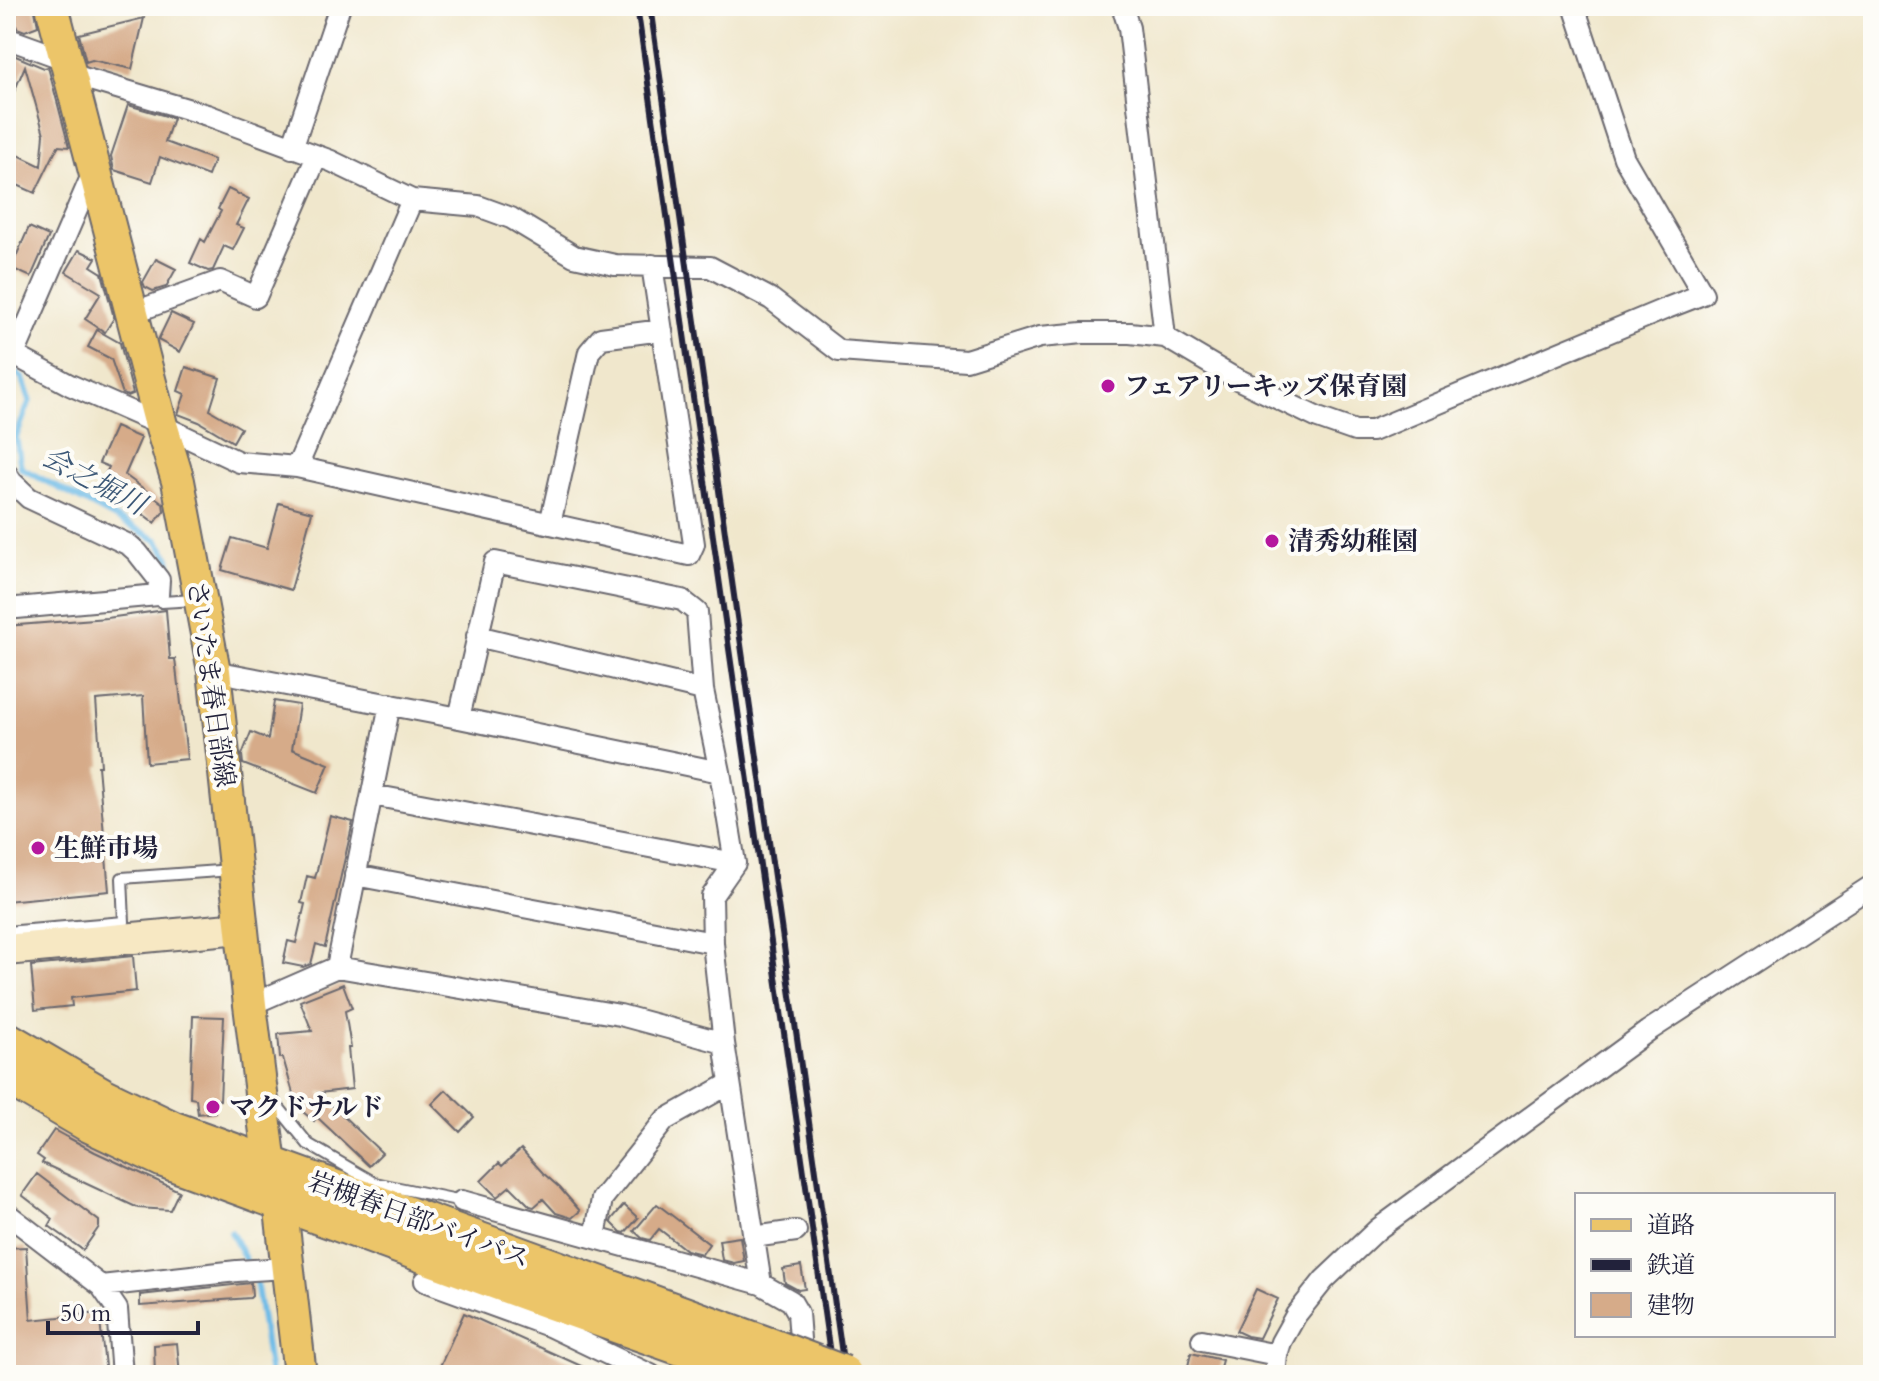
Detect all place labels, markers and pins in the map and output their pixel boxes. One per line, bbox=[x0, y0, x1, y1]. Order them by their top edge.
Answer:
place label: フェアリーキッズ保育園 bbox=[1124, 369, 1407, 404]
marker: フェアリーキッズ保育園 bbox=[1099, 377, 1117, 395]
place label: 清秀幼稚園 bbox=[1288, 524, 1418, 559]
marker: 清秀幼稚園 bbox=[1263, 532, 1281, 550]
place label: 生鮮市場 bbox=[54, 831, 158, 866]
marker: 生鮮市場 bbox=[29, 839, 47, 857]
place label: マクドナルド bbox=[229, 1090, 384, 1125]
marker: マクドナルド bbox=[204, 1098, 222, 1116]

